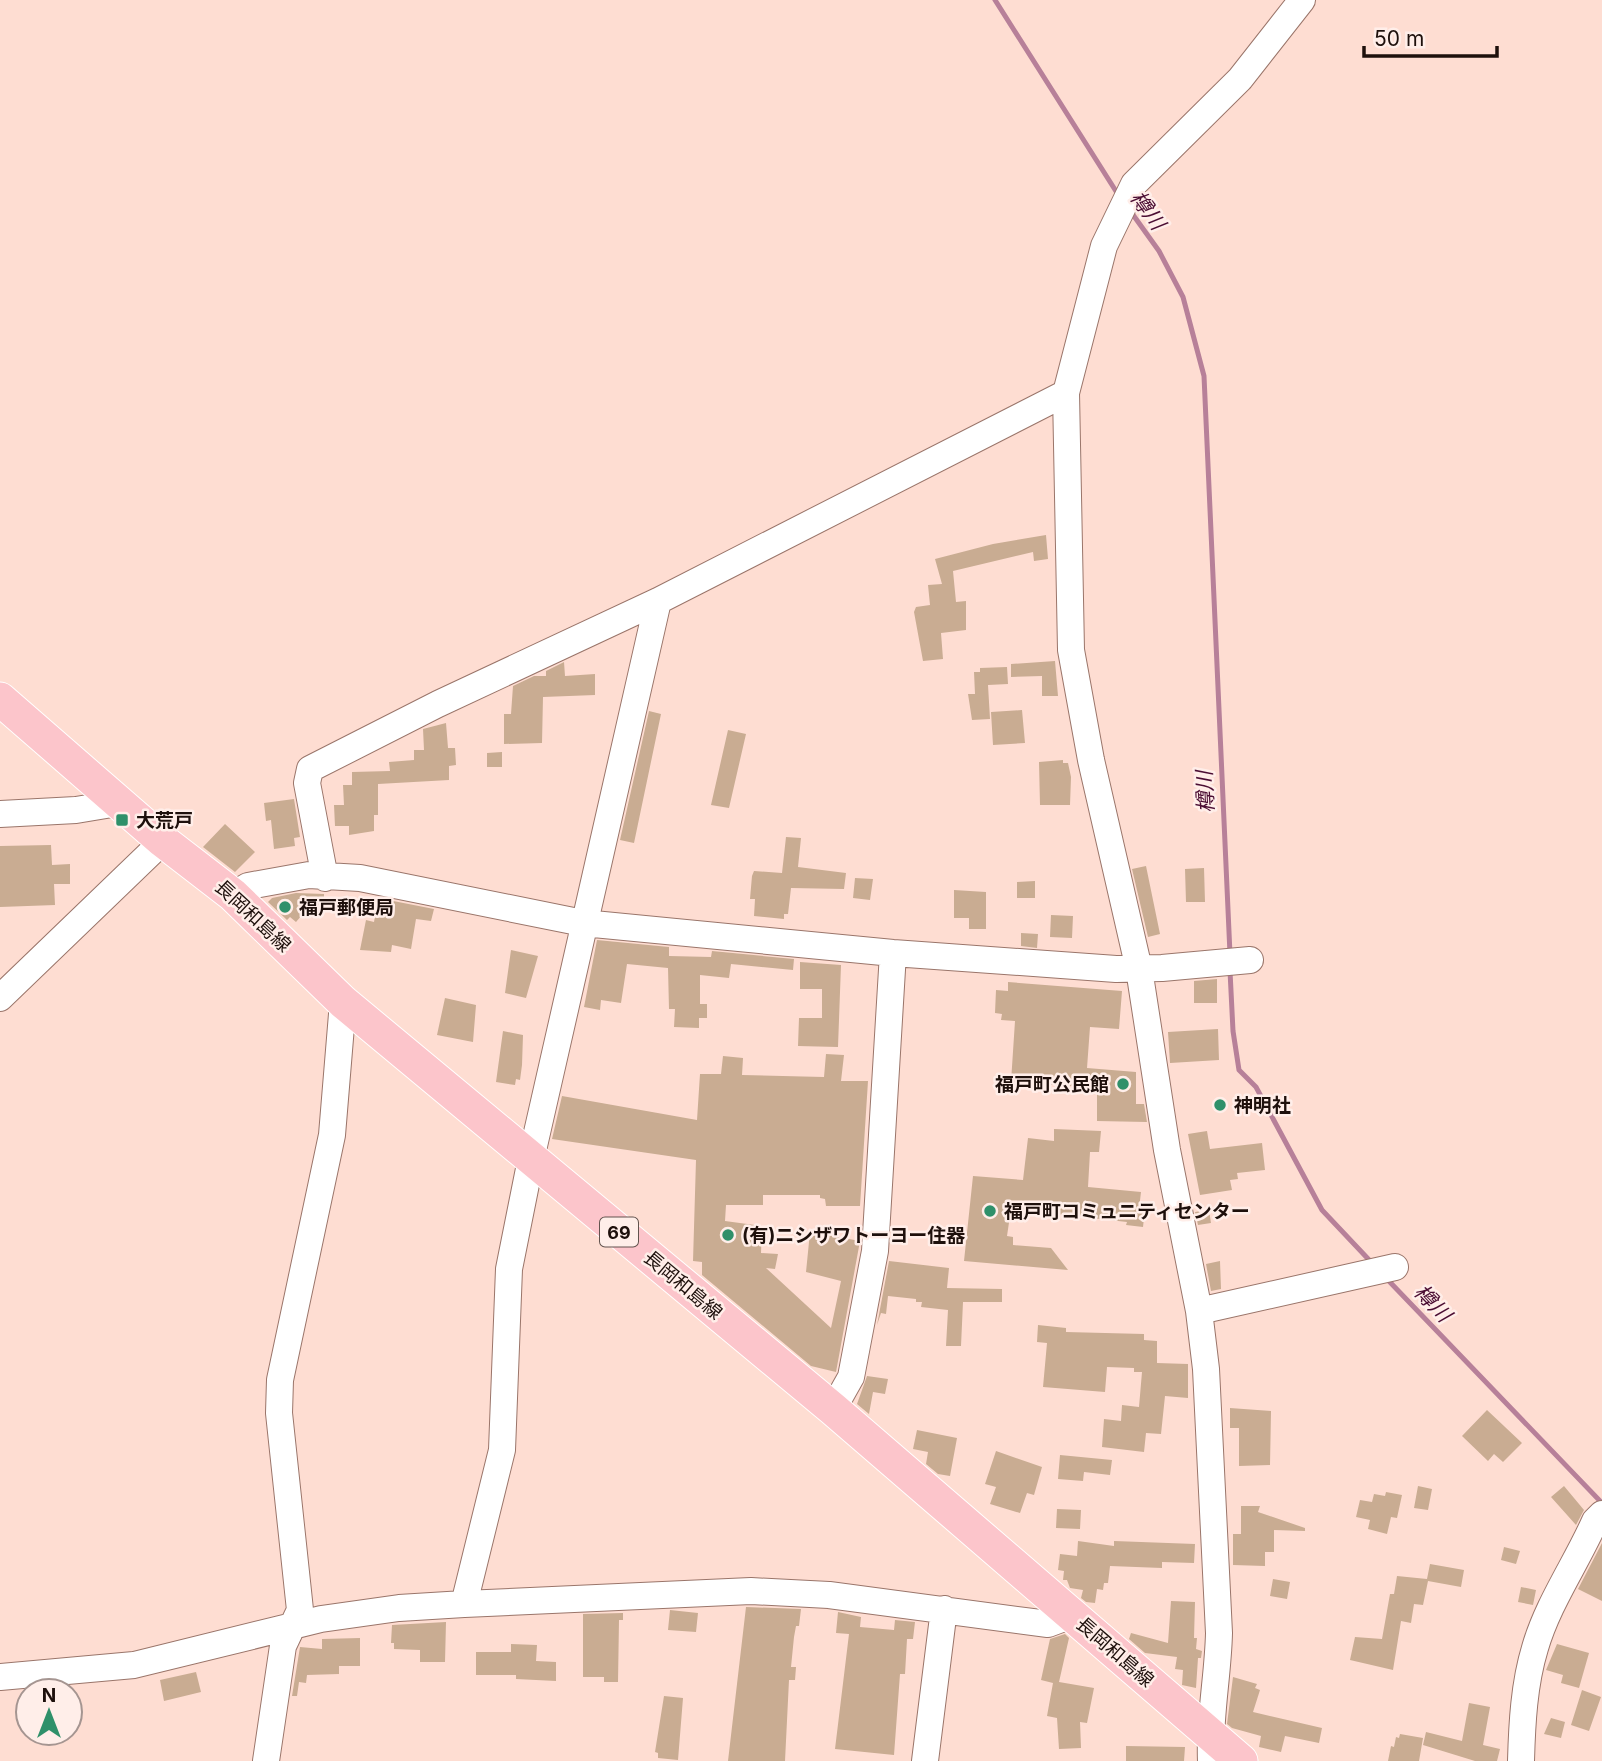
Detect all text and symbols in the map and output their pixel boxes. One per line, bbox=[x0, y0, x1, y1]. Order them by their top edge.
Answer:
scale bar bbox=[1364, 14, 1497, 58]
text: 50 m bbox=[1374, 26, 1424, 51]
water label: 樽川 bbox=[1126, 186, 1172, 236]
water label: 樽川 bbox=[1191, 768, 1219, 814]
place label: 大荒戸 bbox=[136, 809, 193, 832]
marker: 大荒戸 bbox=[114, 812, 130, 828]
street label: 長岡和島線 bbox=[210, 875, 296, 957]
place label: 福戸郵便局 bbox=[299, 896, 394, 919]
marker: 福戸郵便局 bbox=[277, 899, 293, 915]
place label: 福戸町公民館 bbox=[995, 1073, 1109, 1096]
marker: 福戸町公民館 bbox=[1115, 1076, 1131, 1092]
place label: 神明社 bbox=[1234, 1094, 1291, 1117]
marker: 神明社 bbox=[1212, 1097, 1228, 1113]
place label: 福戸町コミュニティセンター bbox=[1004, 1200, 1250, 1223]
marker: 福戸町コミュニティセンター bbox=[982, 1203, 998, 1219]
road number: 69 bbox=[600, 1218, 638, 1246]
place label: (有)ニシザワトーヨー住器 bbox=[742, 1224, 965, 1247]
marker: (有)ニシザワトーヨー住器 bbox=[720, 1227, 736, 1243]
street label: 長岡和島線 bbox=[639, 1246, 727, 1324]
water label: 樽川 bbox=[1409, 1279, 1458, 1328]
street label: 長岡和島線 bbox=[1072, 1612, 1158, 1692]
north arrow bbox=[14, 1677, 84, 1747]
text: N bbox=[42, 1684, 56, 1707]

